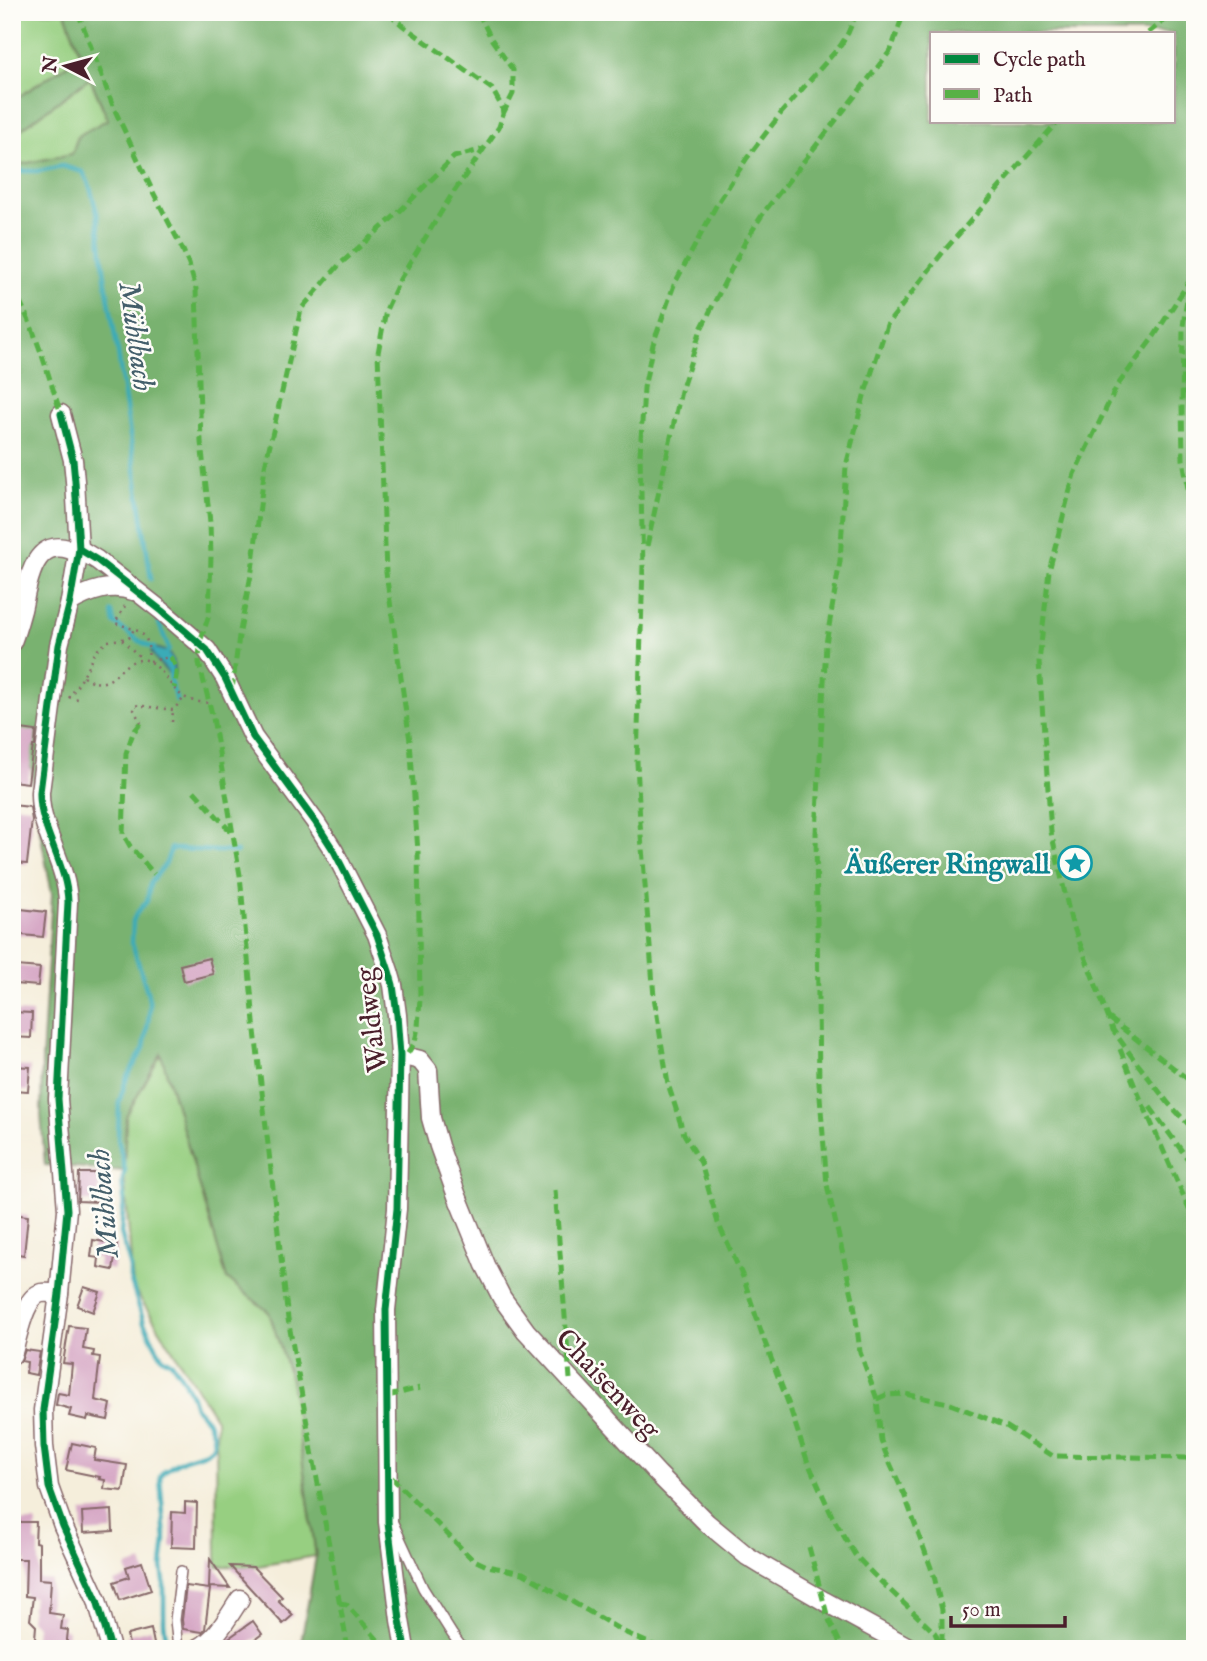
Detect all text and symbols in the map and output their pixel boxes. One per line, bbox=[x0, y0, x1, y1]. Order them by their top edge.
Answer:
north arrow bbox=[32, 32, 102, 102]
legend bbox=[930, 32, 1176, 122]
text: Cycle path bbox=[993, 47, 1086, 74]
text: N bbox=[38, 54, 64, 75]
text: Path bbox=[993, 83, 1032, 110]
water label: Mühlbach bbox=[109, 279, 162, 394]
place icon: Äußerer Ringwall bbox=[1056, 844, 1094, 882]
place label: Äußerer Ringwall bbox=[844, 847, 1051, 883]
street label: Waldweg bbox=[349, 964, 396, 1074]
water label: Mühlbach bbox=[81, 1147, 129, 1260]
street label: Chaisenweg bbox=[547, 1322, 668, 1448]
scale bar bbox=[951, 1584, 1065, 1628]
text: 50 m bbox=[962, 1597, 1001, 1624]

